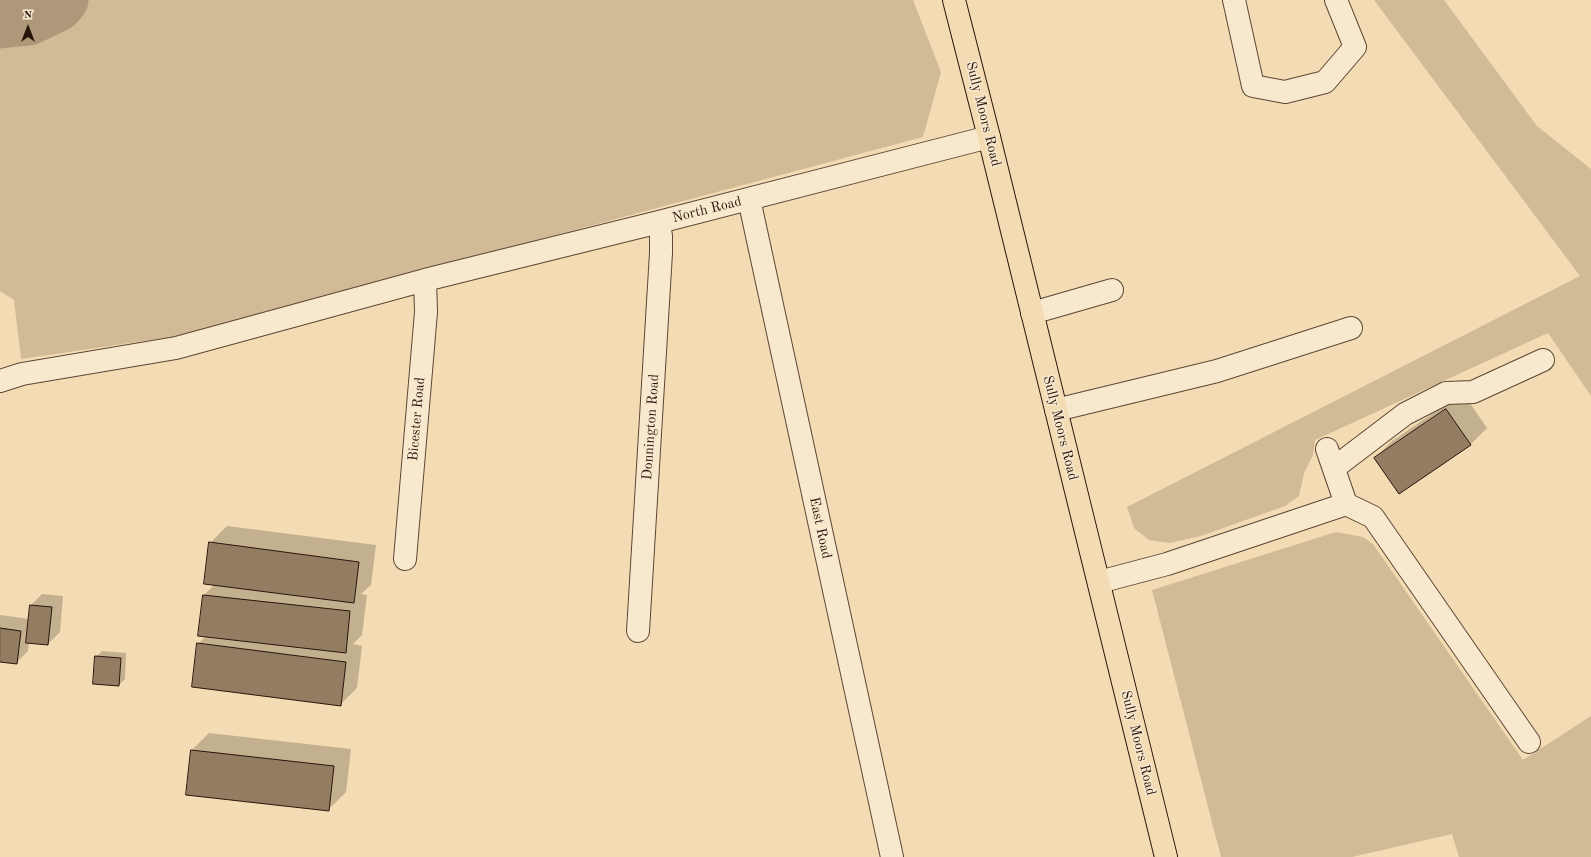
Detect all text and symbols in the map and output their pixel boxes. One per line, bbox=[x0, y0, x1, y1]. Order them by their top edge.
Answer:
north arrow bbox=[8, 8, 48, 48]
text: N bbox=[24, 10, 32, 21]
street label: Sully Moors Road bbox=[962, 60, 1004, 168]
street label: North Road bbox=[670, 193, 744, 227]
street label: Donnington Road bbox=[639, 373, 663, 481]
street label: Sully Moors Road bbox=[1039, 374, 1081, 482]
street label: Bicester Road bbox=[405, 376, 429, 462]
street label: East Road bbox=[805, 496, 835, 560]
street label: Sully Moors Road bbox=[1117, 689, 1159, 797]

